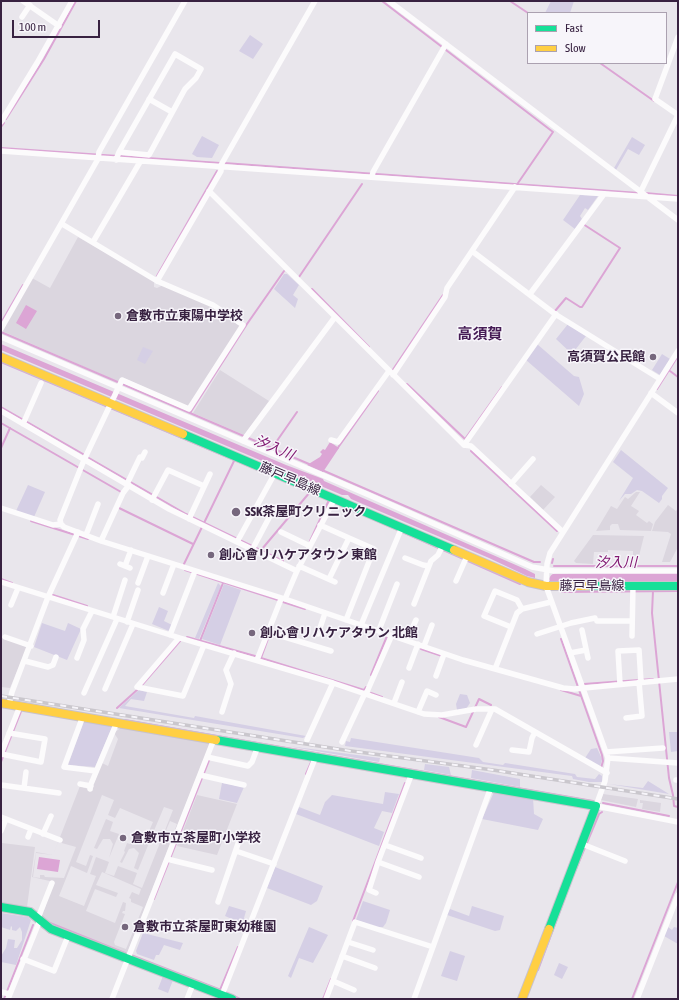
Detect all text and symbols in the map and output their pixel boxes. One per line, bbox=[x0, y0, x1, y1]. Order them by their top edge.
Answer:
scale bar bbox=[14, 12, 102, 38]
legend bbox=[527, 12, 667, 64]
text: 100 m bbox=[19, 20, 46, 34]
text: Fast bbox=[565, 21, 583, 35]
text: Slow bbox=[565, 41, 586, 55]
place label: 倉敷市立東陽中学校 bbox=[126, 308, 243, 324]
marker: 倉敷市立東陽中学校 bbox=[113, 311, 123, 321]
district label: 高須賀 bbox=[458, 325, 502, 343]
place label: 高須賀公民館 bbox=[567, 349, 645, 365]
marker: 高須賀公民館 bbox=[648, 352, 658, 362]
water label: 汐入川 bbox=[251, 432, 297, 464]
street label: 藤戸早島線 bbox=[257, 459, 323, 499]
place label: SSK茶屋町クリニック bbox=[245, 504, 366, 520]
marker: SSK茶屋町クリニック bbox=[230, 506, 242, 518]
place label: 創心會リハケアタウン 東館 bbox=[219, 547, 377, 563]
marker: 創心會リハケアタウン 東館 bbox=[206, 550, 216, 560]
water label: 汐入川 bbox=[595, 555, 637, 571]
street label: 藤戸早島線 bbox=[560, 578, 624, 594]
place label: 創心會リハケアタウン 北館 bbox=[260, 625, 418, 641]
marker: 創心會リハケアタウン 北館 bbox=[247, 628, 257, 638]
place label: 倉敷市立茶屋町小学校 bbox=[131, 830, 261, 846]
marker: 倉敷市立茶屋町小学校 bbox=[118, 833, 128, 843]
place label: 倉敷市立茶屋町東幼稚園 bbox=[133, 919, 276, 935]
marker: 倉敷市立茶屋町東幼稚園 bbox=[120, 922, 130, 932]

